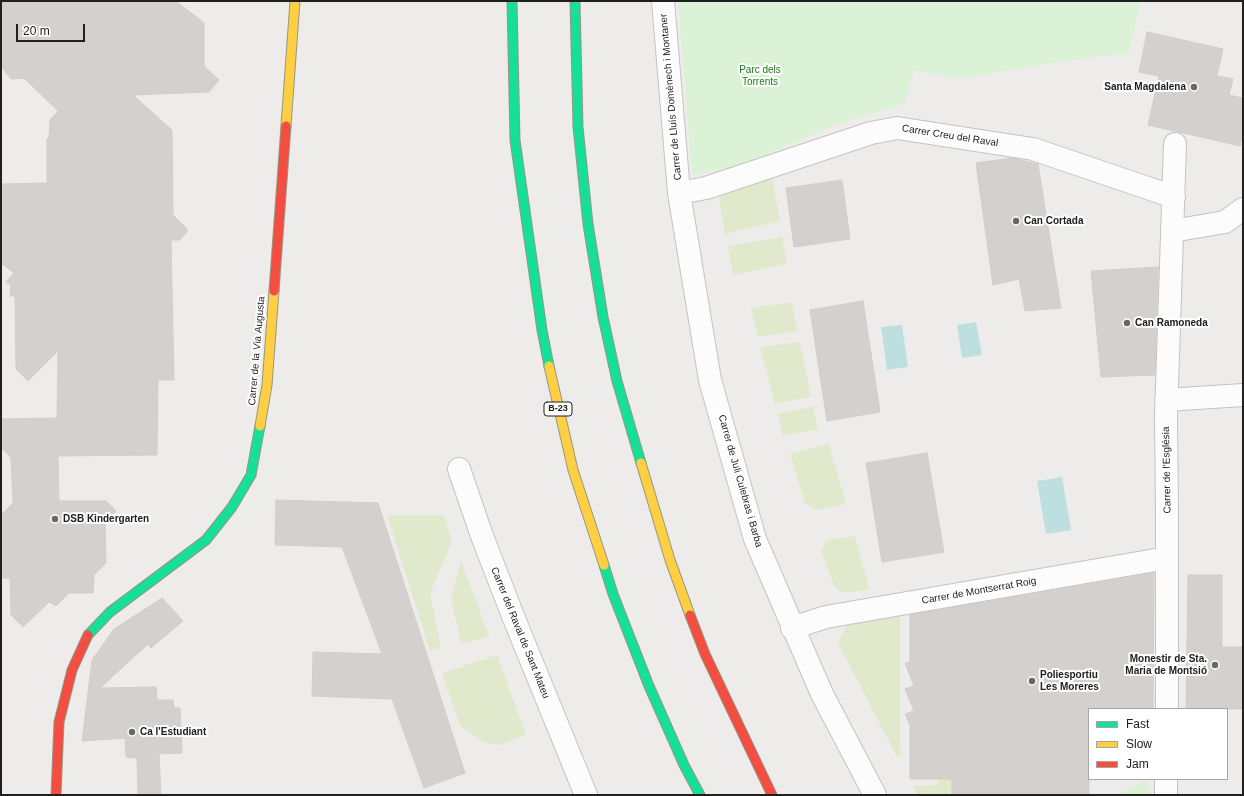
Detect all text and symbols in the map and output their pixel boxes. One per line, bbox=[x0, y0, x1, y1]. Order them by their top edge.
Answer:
street label: Carrer de Lluís Domènech i Montaner bbox=[658, 13, 684, 181]
scale bar bbox=[18, 16, 87, 42]
text: 20 m bbox=[23, 24, 50, 38]
park label: Parc dels Torrents bbox=[739, 64, 781, 88]
place label: Santa Magdalena bbox=[1104, 81, 1186, 93]
marker: Santa Magdalena bbox=[1189, 82, 1199, 92]
street label: Carrer Creu del Raval bbox=[901, 122, 999, 150]
place label: Can Cortada bbox=[1024, 215, 1083, 227]
marker: Can Cortada bbox=[1011, 216, 1021, 226]
street label: Carrer de la Via Augusta bbox=[246, 296, 268, 406]
place label: Can Ramoneda bbox=[1135, 317, 1208, 329]
marker: Can Ramoneda bbox=[1122, 318, 1132, 328]
road number: B-23 bbox=[544, 402, 572, 416]
street label: Carrer de Juli Culebras i Barba bbox=[715, 413, 765, 549]
street label: Carrer de l'Església bbox=[1160, 426, 1174, 514]
place label: DSB Kindergarten bbox=[63, 513, 149, 525]
marker: DSB Kindergarten bbox=[50, 514, 60, 524]
street label: Carrer del Raval de Sant Mateu bbox=[488, 566, 552, 700]
street label: Carrer de Montserrat Roig bbox=[921, 575, 1037, 607]
place label: Monestir de Sta. Maria de Montsió bbox=[1125, 653, 1207, 676]
marker: Monestir de Sta. Maria de Montsió bbox=[1210, 660, 1220, 670]
place label: Poliesportiu Les Moreres bbox=[1040, 669, 1099, 692]
marker: Poliesportiu Les Moreres bbox=[1027, 676, 1037, 686]
legend bbox=[1088, 708, 1228, 780]
text: Fast bbox=[1126, 717, 1149, 731]
place label: Ca l'Estudiant bbox=[140, 726, 206, 738]
marker: Ca l'Estudiant bbox=[127, 727, 137, 737]
text: Slow bbox=[1126, 737, 1152, 751]
text: Jam bbox=[1126, 757, 1149, 771]

